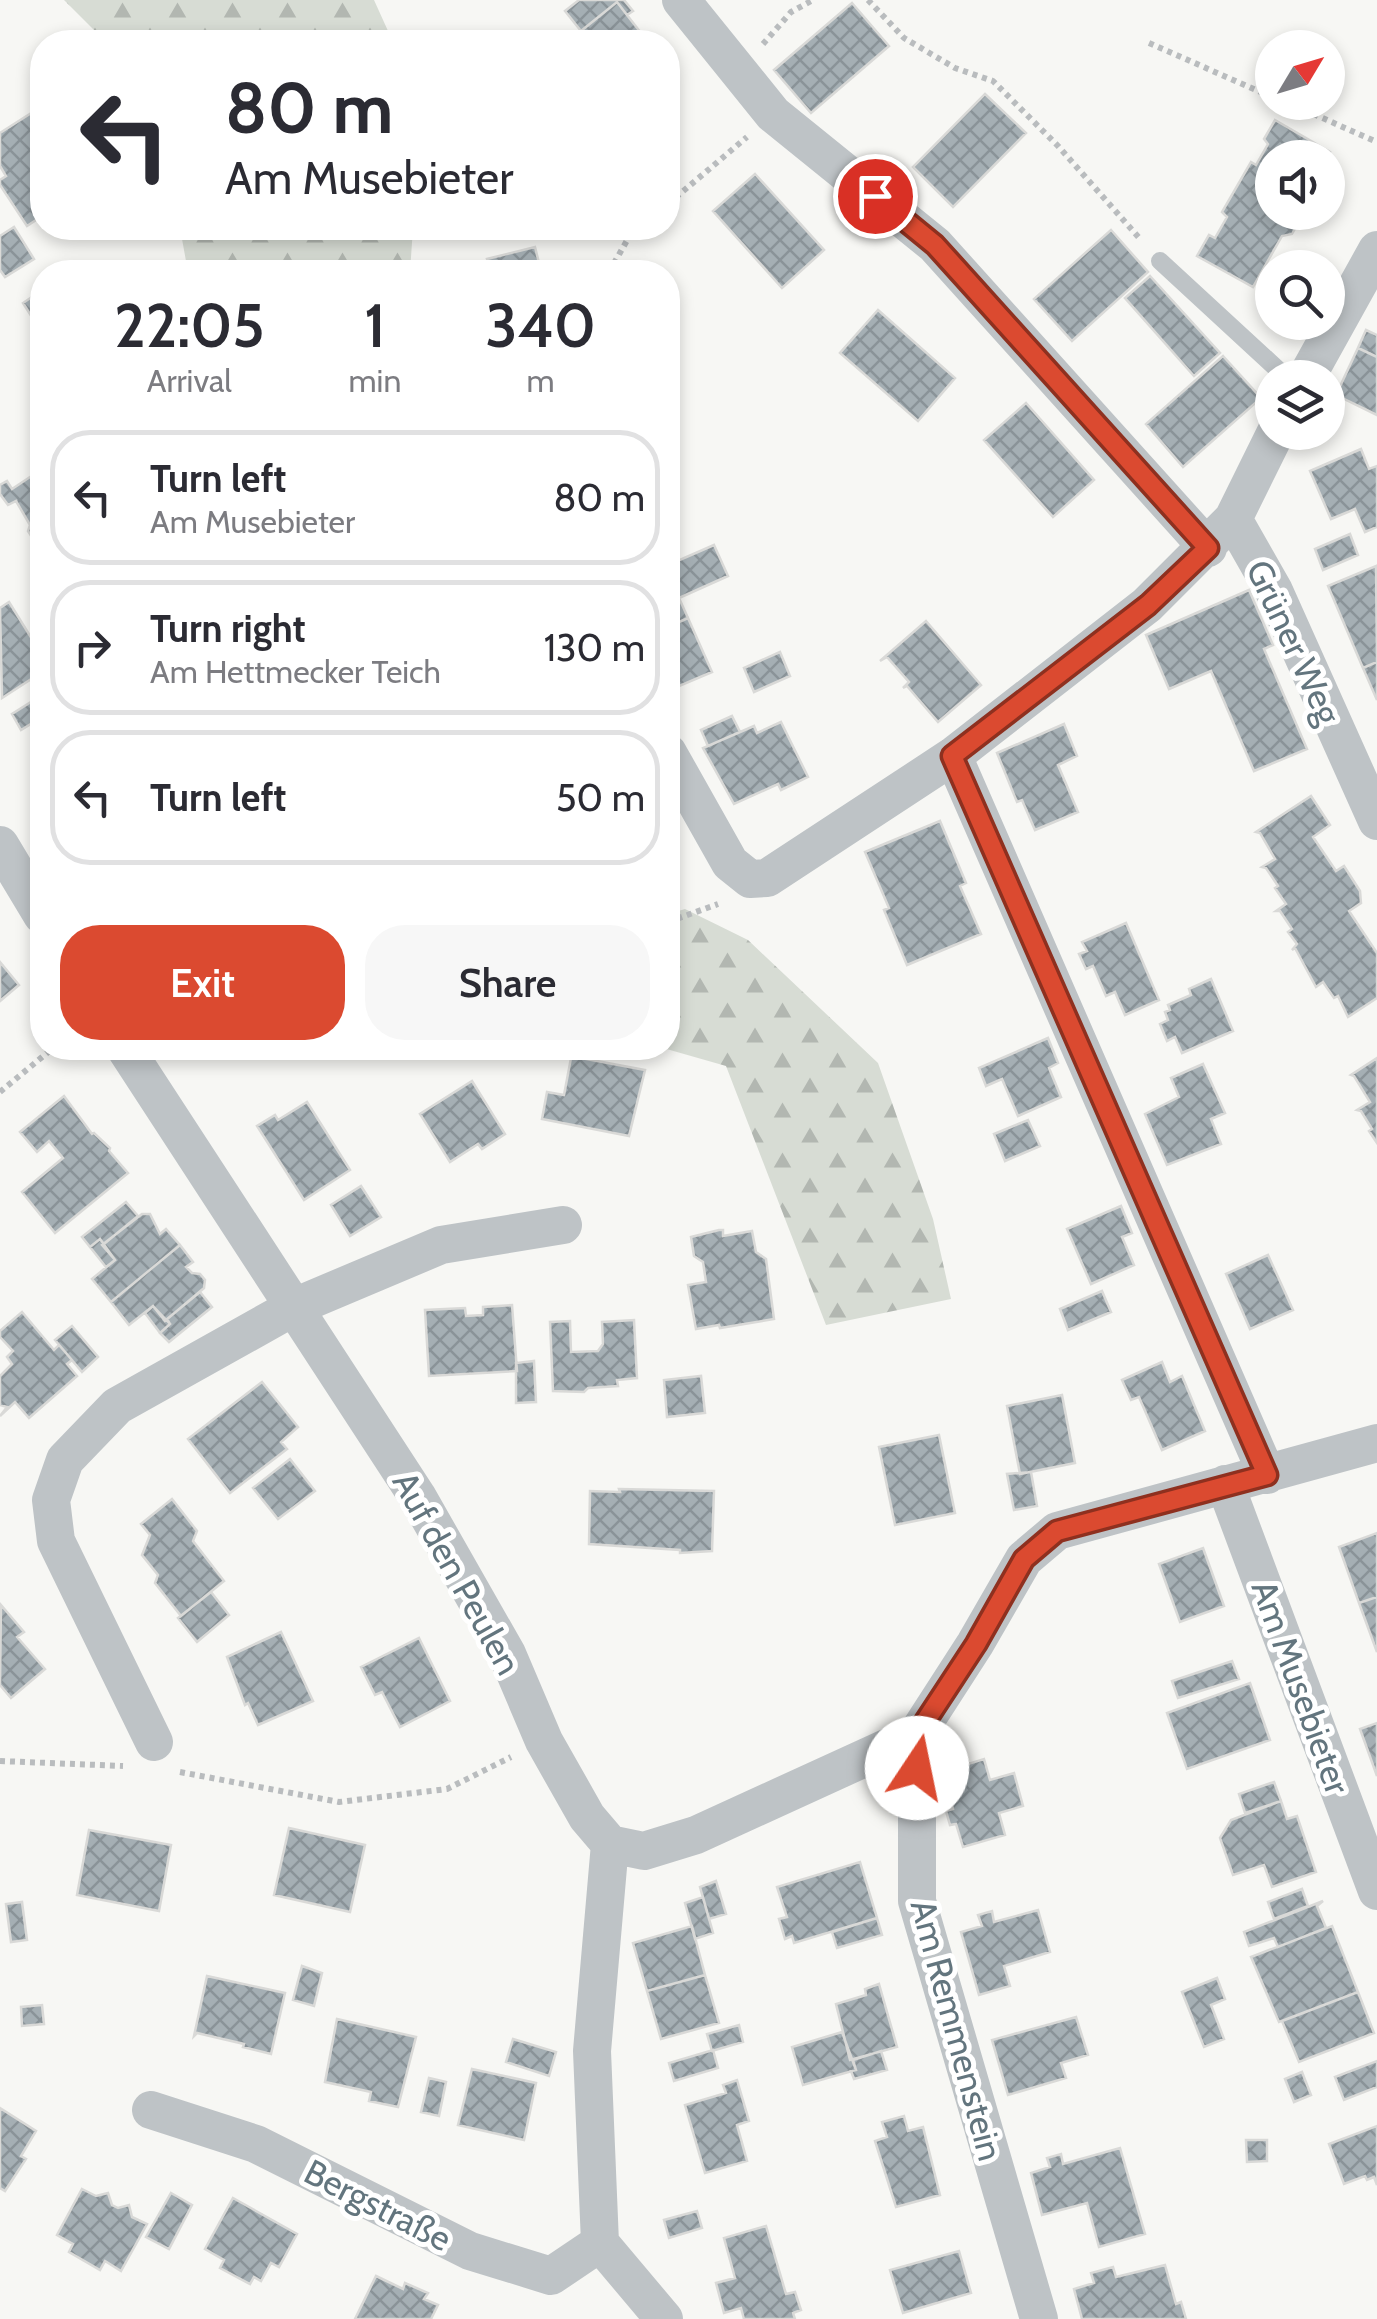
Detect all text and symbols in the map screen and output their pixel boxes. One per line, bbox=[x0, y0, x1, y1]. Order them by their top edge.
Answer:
north arrow bbox=[1255, 30, 1345, 120]
map controls bbox=[1255, 30, 1345, 450]
text: 80 m bbox=[225, 65, 393, 151]
icon: left bbox=[60, 70, 190, 200]
button: sound bbox=[1255, 140, 1345, 230]
text: Am Musebieter bbox=[225, 151, 513, 205]
pin bbox=[833, 154, 918, 239]
icon: arrive bbox=[848, 169, 903, 224]
button: search bbox=[1255, 250, 1345, 340]
text: 22:05 bbox=[114, 289, 265, 362]
text: 1 bbox=[364, 289, 386, 362]
text: 340 bbox=[485, 289, 596, 362]
button: layers bbox=[1255, 360, 1345, 450]
text: Arrival bbox=[147, 361, 232, 400]
text: min bbox=[349, 361, 401, 400]
text: m bbox=[527, 361, 555, 400]
text: Turn left bbox=[150, 455, 286, 502]
icon: left bbox=[65, 470, 120, 525]
text: 80 m bbox=[554, 474, 645, 521]
text: Am Musebieter bbox=[150, 502, 355, 541]
street label: Grüner Weg bbox=[1237, 553, 1351, 731]
text: Turn right bbox=[150, 605, 306, 652]
icon: right bbox=[65, 620, 120, 675]
text: 130 m bbox=[544, 624, 645, 671]
text: Am Hettmecker Teich bbox=[150, 652, 441, 691]
icon: left bbox=[65, 770, 120, 825]
text: Turn left bbox=[150, 774, 286, 821]
text: 50 m bbox=[556, 774, 645, 821]
button: Exit bbox=[60, 925, 345, 1040]
button: Share bbox=[365, 925, 650, 1040]
street label: Auf den Peulen bbox=[384, 1464, 530, 1682]
street label: Am Musebieter bbox=[1242, 1574, 1360, 1800]
position arrow bbox=[865, 1716, 969, 1820]
street label: Am Remmenstein bbox=[901, 1895, 1013, 2165]
street label: Bergstraße bbox=[297, 2150, 459, 2260]

